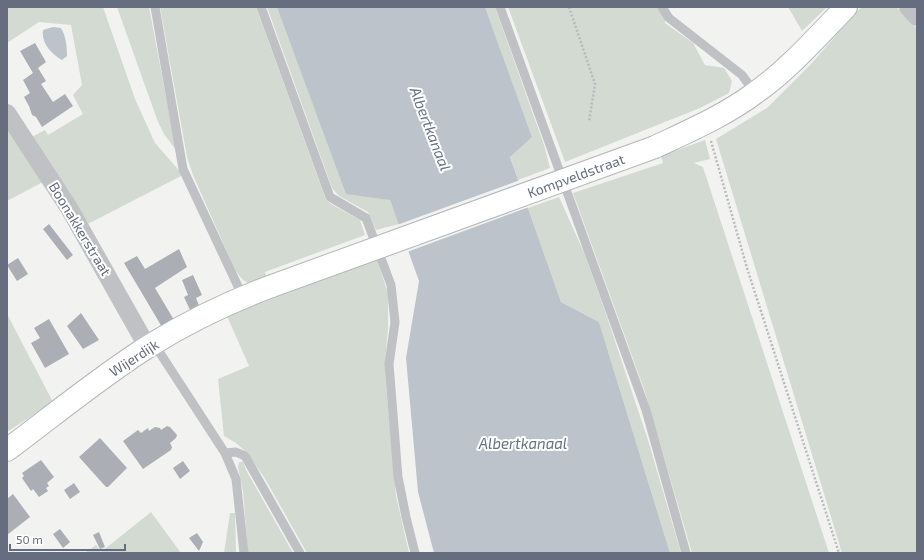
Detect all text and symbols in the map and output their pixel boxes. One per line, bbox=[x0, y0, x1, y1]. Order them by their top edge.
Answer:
water label: Albertkanaal bbox=[406, 83, 455, 173]
street label: Kompveldstraat bbox=[525, 150, 627, 201]
street label: Boonakkerstraat bbox=[46, 179, 115, 279]
street label: Wijerdijk bbox=[106, 335, 162, 380]
water label: Albertkanaal bbox=[478, 434, 567, 452]
scale bar bbox=[10, 526, 125, 552]
text: 50 m bbox=[16, 532, 43, 546]

